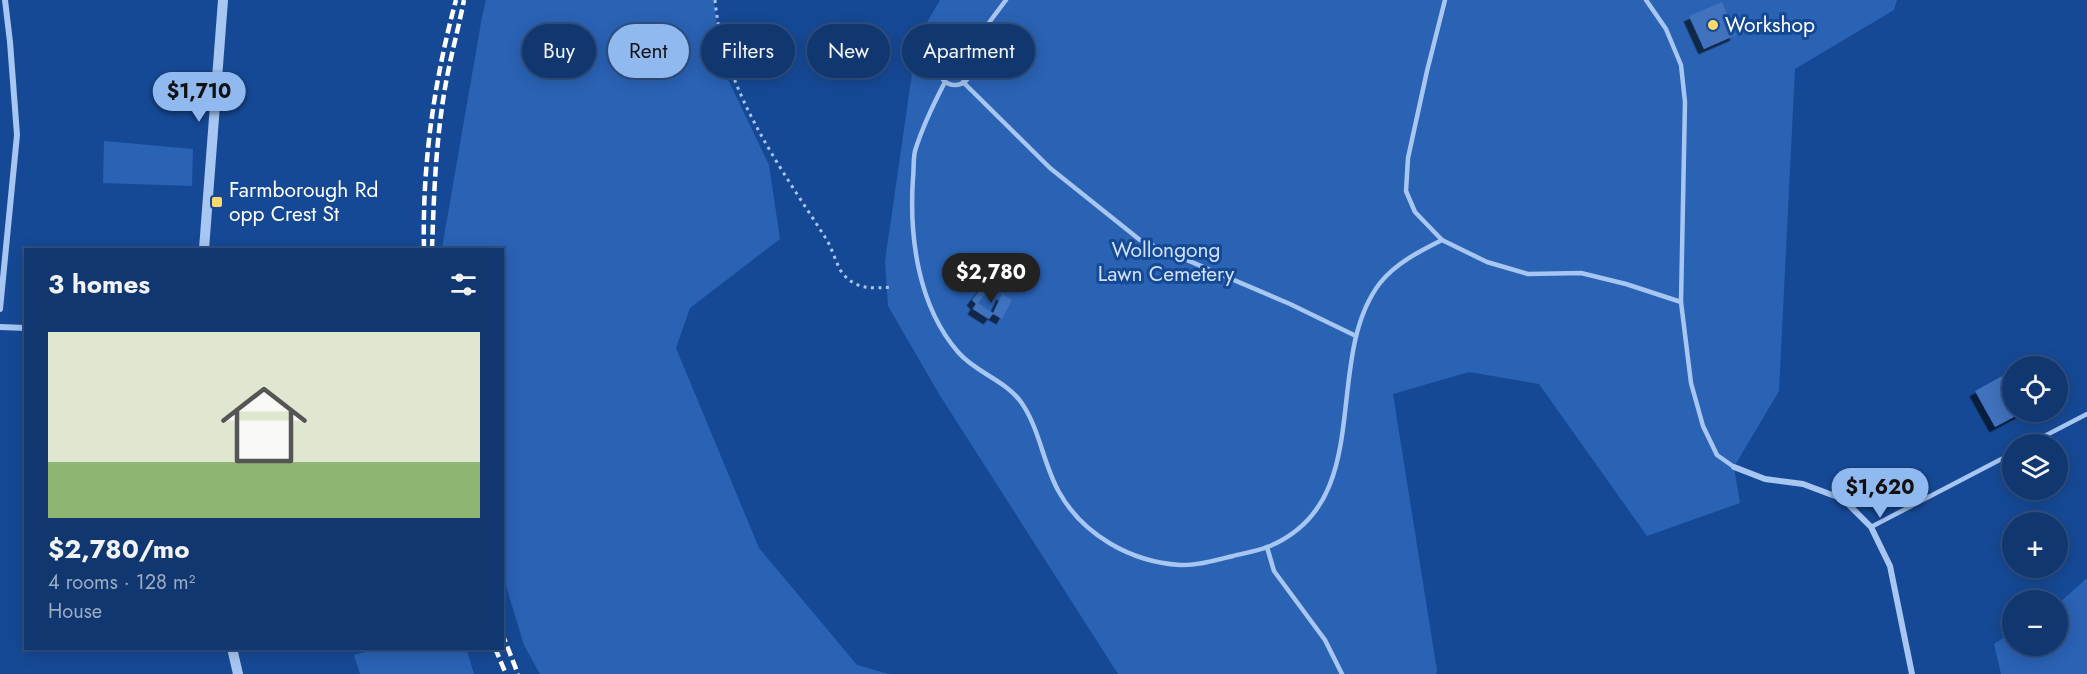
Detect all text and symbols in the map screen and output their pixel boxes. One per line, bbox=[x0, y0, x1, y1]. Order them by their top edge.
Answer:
place label: Workshop bbox=[1725, 10, 1815, 40]
marker: Workshop bbox=[1706, 18, 1720, 32]
chip: Buy bbox=[522, 24, 596, 78]
chip: Rent bbox=[608, 24, 689, 78]
chip: Filters bbox=[701, 24, 795, 78]
chip: New bbox=[807, 24, 890, 78]
chip: Apartment bbox=[902, 24, 1035, 78]
pin: $1,710 bbox=[150, 72, 248, 123]
text: $1,710 bbox=[167, 77, 231, 106]
place label: Farmborough Rd opp Crest St bbox=[229, 175, 378, 229]
marker: Farmborough Rd opp Crest St bbox=[210, 195, 224, 209]
park label: Wollongong Lawn Cemetery bbox=[1098, 235, 1235, 289]
pin: $2,780 bbox=[942, 253, 1040, 304]
text: $2,780 bbox=[956, 258, 1026, 287]
text: 3 homes bbox=[48, 265, 150, 303]
icon: filters bbox=[447, 268, 480, 301]
map controls bbox=[2002, 356, 2068, 656]
button: locate bbox=[2002, 356, 2068, 422]
icon: home bbox=[210, 371, 318, 479]
button: layers bbox=[2002, 434, 2068, 500]
pin: $1,620 bbox=[1831, 468, 1929, 519]
text: $1,620 bbox=[1846, 473, 1914, 502]
button: + bbox=[2002, 512, 2068, 578]
text: $2,780/mo bbox=[48, 530, 190, 568]
text: 4 rooms · 128 m² bbox=[48, 568, 196, 597]
button: − bbox=[2002, 590, 2068, 656]
text: House bbox=[48, 597, 102, 626]

